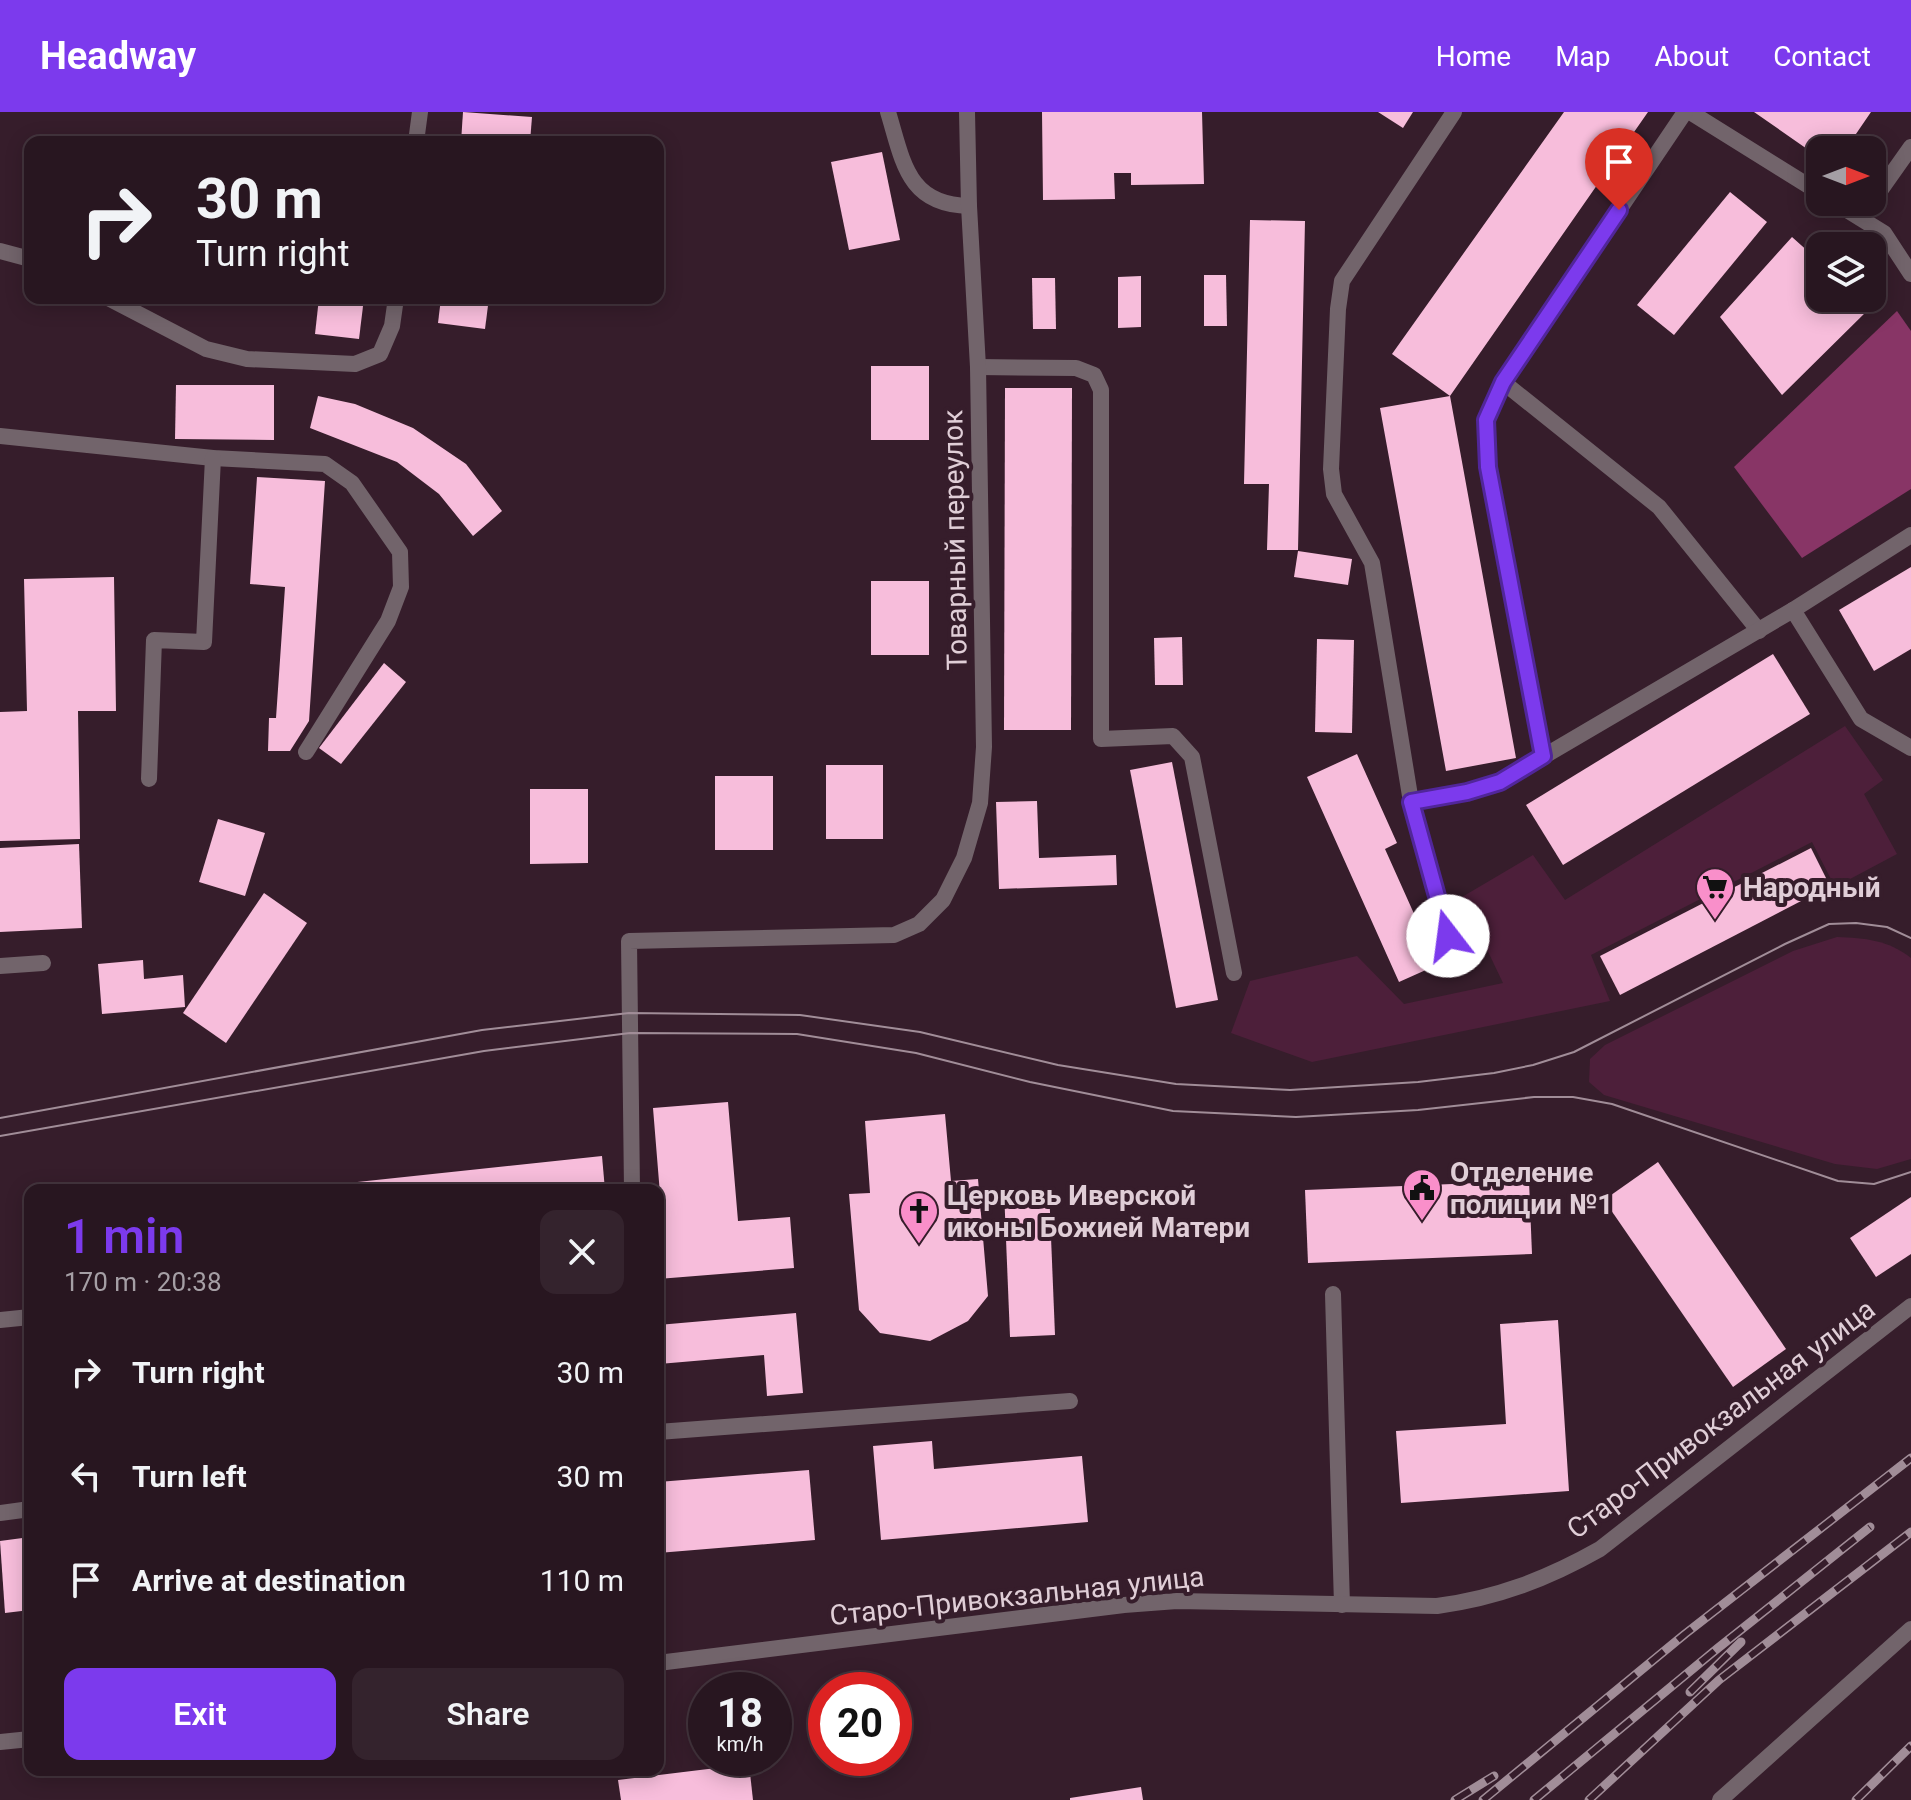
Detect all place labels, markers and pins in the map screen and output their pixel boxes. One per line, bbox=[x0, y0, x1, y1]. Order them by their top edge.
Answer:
pin bbox=[1585, 128, 1653, 210]
supermarket icon: Народный bbox=[1694, 866, 1736, 921]
place label: Народный bbox=[1743, 871, 1881, 904]
place label: Отделение полиции №1 bbox=[1450, 1156, 1613, 1221]
public building icon: Отделение полиции №1 bbox=[1401, 1167, 1443, 1222]
place label: Церковь Иверской иконы Божией Матери bbox=[947, 1179, 1250, 1244]
church icon: Церковь Иверской иконы Божией Матери bbox=[898, 1190, 940, 1245]

